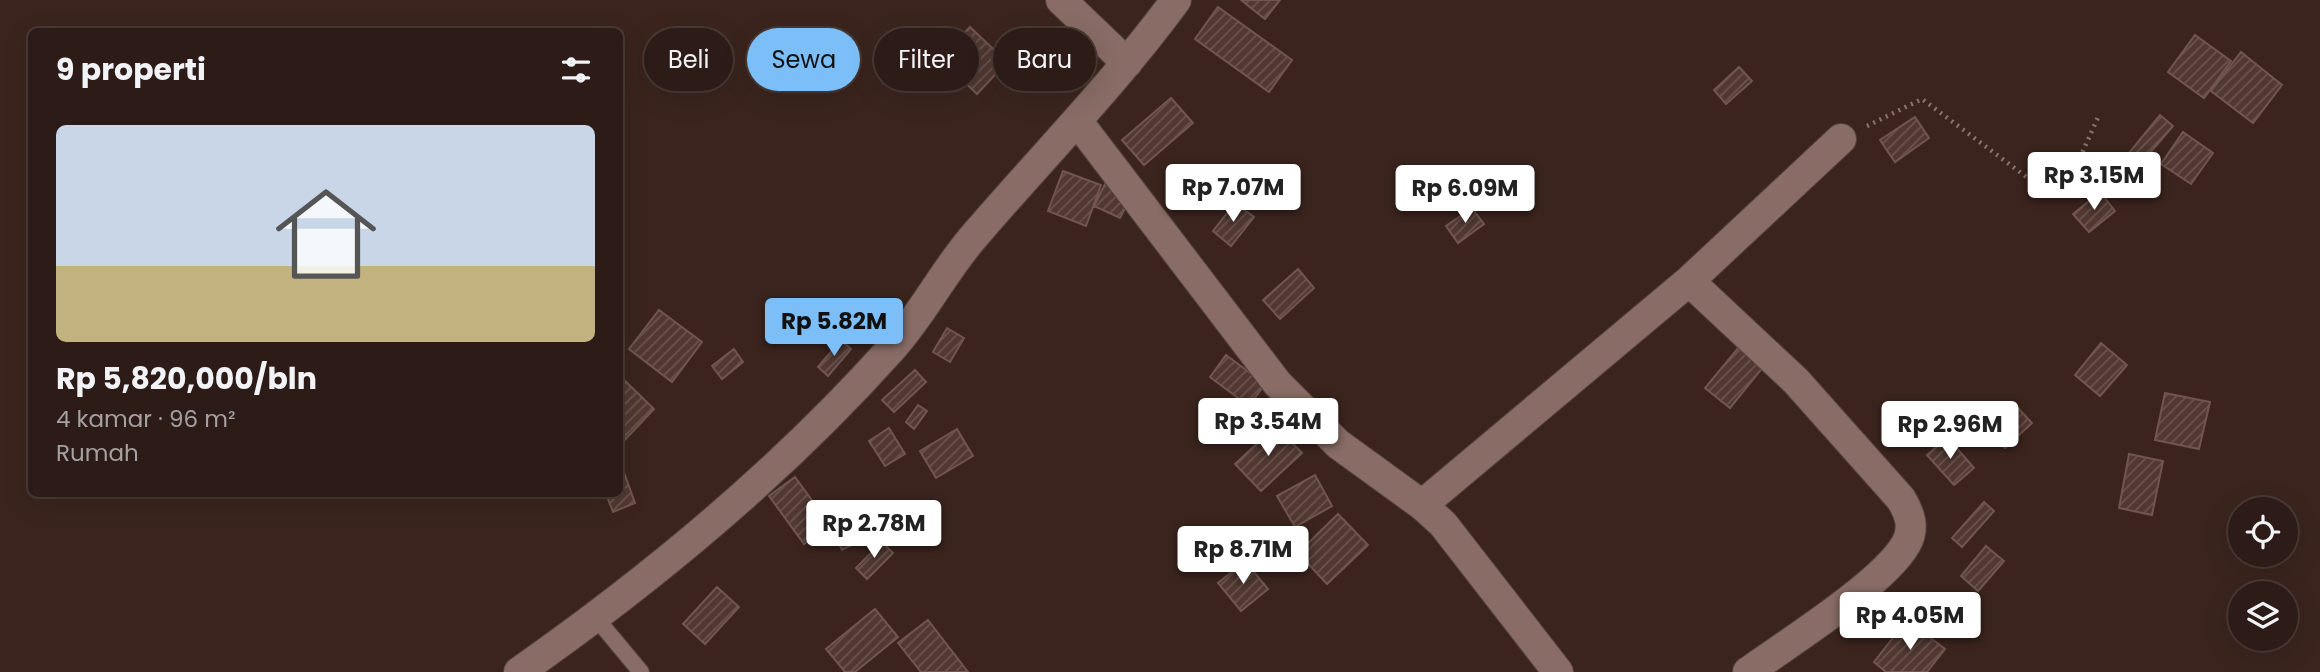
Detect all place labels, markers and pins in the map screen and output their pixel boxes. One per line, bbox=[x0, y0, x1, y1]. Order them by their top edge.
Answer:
pin: Rp 3.15M bbox=[2022, 152, 2166, 212]
pin: Rp 7.07M bbox=[1161, 164, 1305, 224]
pin: Rp 6.09M bbox=[1393, 166, 1537, 225]
pin: Rp 5.82M bbox=[762, 298, 906, 358]
pin: Rp 3.54M bbox=[1196, 398, 1340, 458]
pin: Rp 2.96M bbox=[1878, 402, 2022, 461]
pin: Rp 2.78M bbox=[802, 500, 946, 560]
pin: Rp 8.71M bbox=[1171, 526, 1315, 586]
pin: Rp 4.05M bbox=[1838, 592, 1982, 652]

